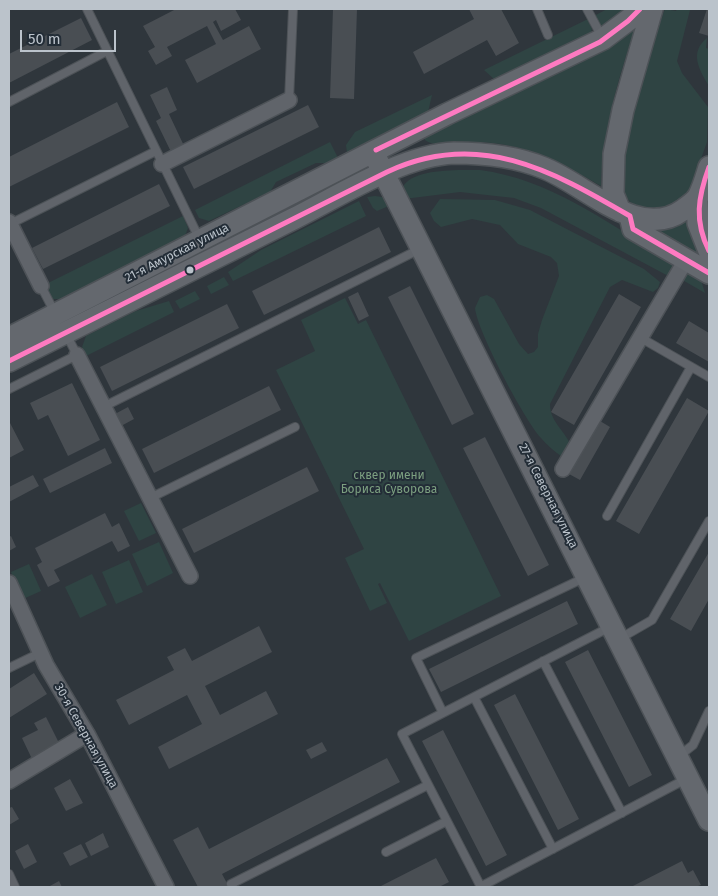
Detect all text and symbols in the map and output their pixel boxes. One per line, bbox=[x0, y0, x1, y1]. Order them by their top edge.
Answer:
scale bar bbox=[22, 20, 119, 52]
text: 50 m bbox=[28, 30, 61, 48]
street label: 21-я Амурская улица bbox=[123, 221, 231, 285]
unlabelled marker bbox=[185, 265, 195, 275]
street label: 27-я Северная улица bbox=[515, 441, 581, 551]
park label: сквер имени Бориса Суворова bbox=[341, 469, 437, 497]
street label: 30-я Северная улица bbox=[51, 681, 121, 791]

